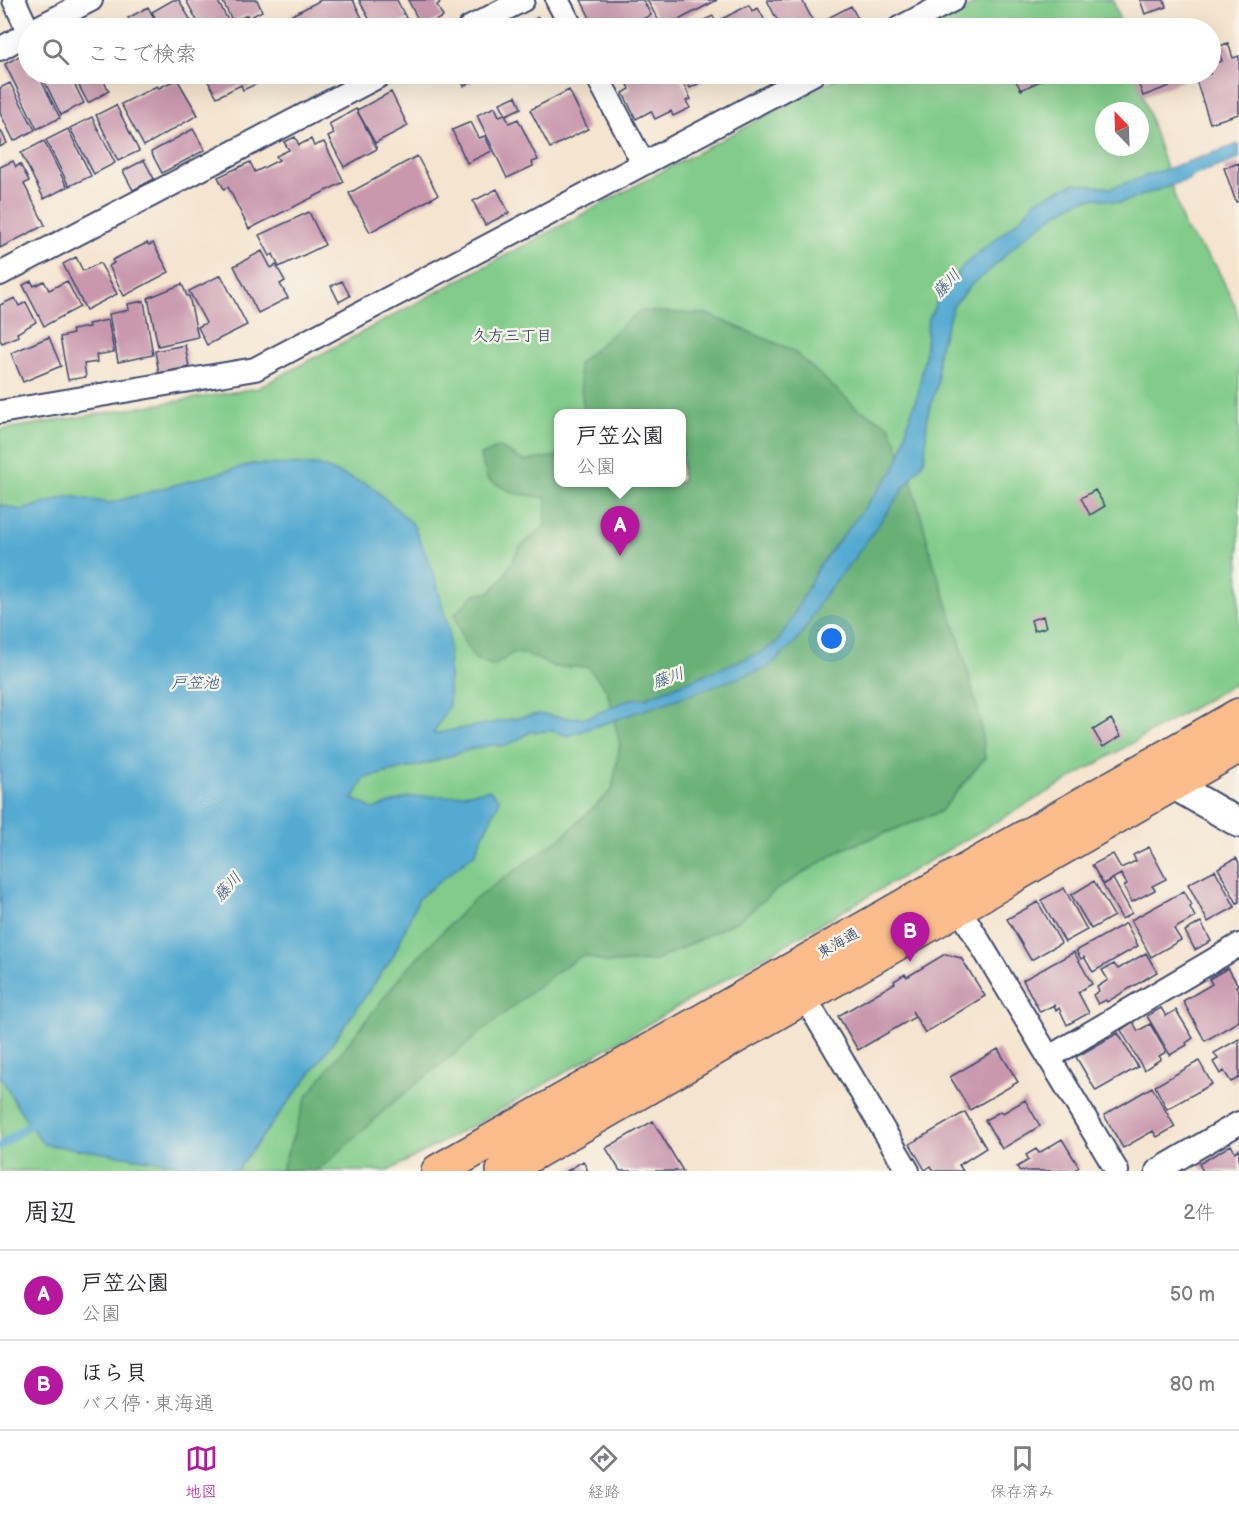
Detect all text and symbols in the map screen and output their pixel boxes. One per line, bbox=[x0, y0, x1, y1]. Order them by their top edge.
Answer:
search box bbox=[18, 18, 1221, 84]
icon: search bbox=[39, 35, 72, 68]
text: ここで検索 bbox=[87, 41, 197, 68]
north arrow bbox=[1095, 102, 1149, 156]
water label: 藤川 bbox=[929, 266, 965, 302]
district label: 久方三丁目 bbox=[472, 327, 552, 346]
popup bbox=[554, 409, 686, 487]
text: 戸笠公園 bbox=[576, 423, 664, 450]
text: 公園 bbox=[576, 455, 616, 479]
pin: A bbox=[600, 506, 640, 556]
your location bbox=[817, 624, 846, 653]
water label: 藤川 bbox=[650, 664, 687, 693]
water label: 戸笠池 bbox=[171, 674, 220, 693]
water label: 藤川 bbox=[210, 869, 246, 905]
pin: B bbox=[890, 912, 930, 962]
street label: 東海通 bbox=[814, 924, 862, 963]
text: 周辺 bbox=[24, 1198, 76, 1229]
text: 2件 bbox=[1183, 1201, 1215, 1225]
text: 戸笠公園 bbox=[81, 1270, 169, 1297]
text: A bbox=[37, 1283, 50, 1307]
text: 50 m bbox=[1170, 1283, 1215, 1307]
text: 公園 bbox=[81, 1302, 121, 1326]
text: ほら貝 bbox=[81, 1360, 147, 1387]
text: B bbox=[36, 1373, 51, 1397]
text: 80 m bbox=[1170, 1373, 1215, 1397]
text: バス停 · 東海通 bbox=[81, 1392, 214, 1416]
tab: 地図 bbox=[185, 1442, 218, 1502]
tab: 経路 bbox=[587, 1442, 620, 1502]
tab: 保存済み bbox=[990, 1442, 1054, 1502]

